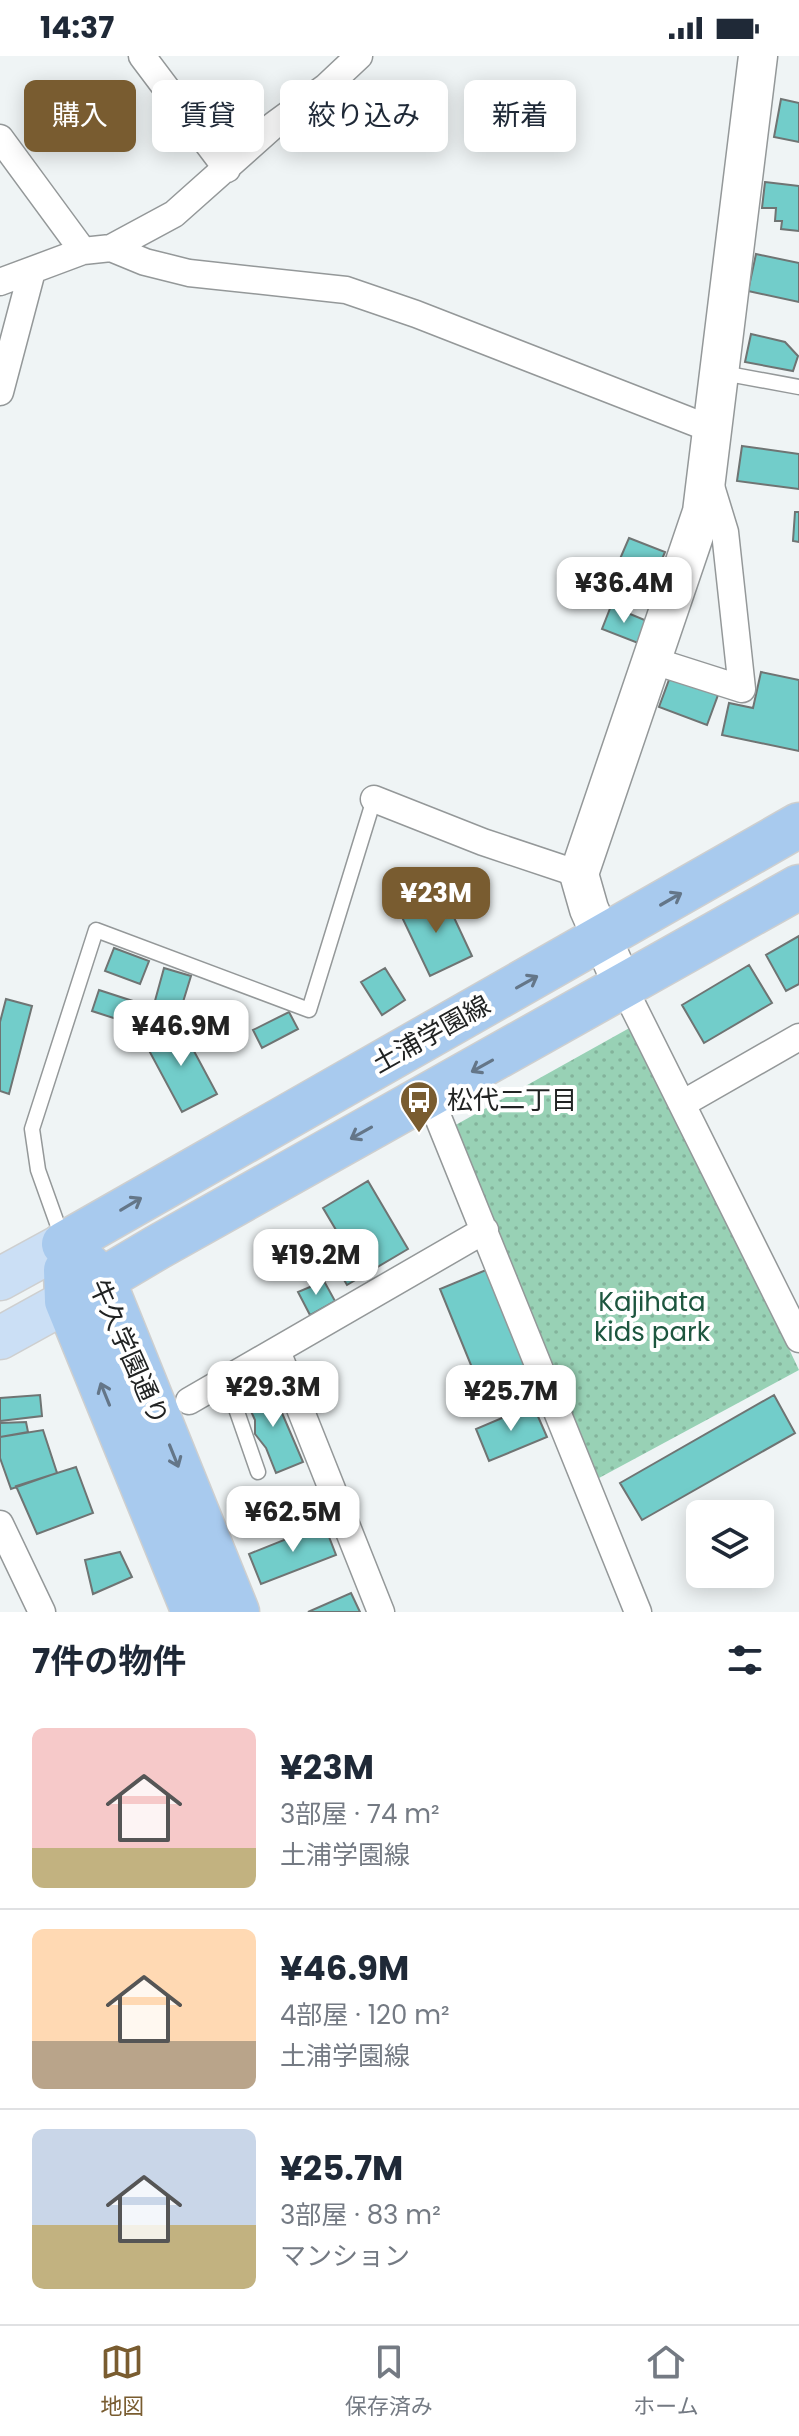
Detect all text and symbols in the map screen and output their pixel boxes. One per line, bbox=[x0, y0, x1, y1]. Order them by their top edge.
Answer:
text: 14:37 bbox=[40, 6, 114, 49]
chip: 購入 bbox=[24, 80, 136, 152]
chip: 賃貸 bbox=[152, 80, 264, 152]
chip: 絞り込み bbox=[280, 80, 448, 152]
chip: 新着 bbox=[464, 80, 576, 152]
pin: ¥36.4M bbox=[559, 557, 689, 625]
text: ¥36.4M bbox=[575, 565, 673, 601]
pin: ¥23M bbox=[389, 867, 483, 935]
text: ¥23M bbox=[400, 875, 472, 911]
one-way arrow bbox=[659, 891, 682, 907]
one-way arrow bbox=[515, 973, 538, 989]
street label: 土浦学園線 bbox=[365, 987, 497, 1081]
pin: ¥46.9M bbox=[116, 1000, 246, 1068]
text: ¥46.9M bbox=[132, 1008, 230, 1044]
one-way arrow bbox=[471, 1058, 494, 1074]
bus stop icon: 松代二丁目 bbox=[398, 1079, 440, 1134]
place label: 松代二丁目 bbox=[447, 1082, 577, 1118]
one-way arrow bbox=[350, 1125, 373, 1141]
one-way arrow bbox=[119, 1196, 142, 1212]
pin: ¥19.2M bbox=[251, 1229, 381, 1297]
text: ¥19.2M bbox=[271, 1237, 361, 1273]
street label: 牛久学園通り bbox=[81, 1273, 177, 1431]
park label: Kajihata kids park bbox=[594, 1284, 711, 1350]
pin: ¥29.3M bbox=[208, 1361, 338, 1429]
pin: ¥25.7M bbox=[446, 1365, 576, 1433]
text: ¥29.3M bbox=[225, 1369, 321, 1405]
text: ¥25.7M bbox=[464, 1373, 558, 1409]
one-way arrow bbox=[96, 1383, 111, 1407]
one-way arrow bbox=[168, 1443, 183, 1468]
pin: ¥62.5M bbox=[228, 1486, 358, 1554]
text: ¥62.5M bbox=[245, 1494, 341, 1530]
map controls bbox=[686, 1500, 774, 1588]
button: layers bbox=[686, 1500, 774, 1588]
text: 7件の物件 bbox=[32, 1637, 186, 1685]
icon: filters bbox=[723, 1638, 767, 1682]
text: ¥23M bbox=[280, 1743, 374, 1791]
icon: home bbox=[96, 1760, 192, 1856]
text: 3部屋 · 74 m² bbox=[280, 1796, 440, 1832]
text: 土浦学園線 bbox=[280, 1837, 410, 1873]
text: ¥46.9M bbox=[280, 1944, 409, 1992]
icon: home bbox=[96, 1961, 192, 2057]
text: 4部屋 · 120 m² bbox=[280, 1997, 450, 2033]
text: 土浦学園線 bbox=[280, 2038, 410, 2074]
text: ¥25.7M bbox=[280, 2144, 403, 2192]
icon: home bbox=[96, 2161, 192, 2257]
text: 3部屋 · 83 m² bbox=[280, 2197, 441, 2233]
text: マンション bbox=[280, 2238, 410, 2274]
tab: 地図 bbox=[100, 2340, 144, 2423]
tab: 保存済み bbox=[345, 2340, 433, 2423]
tab: ホーム bbox=[633, 2340, 699, 2423]

